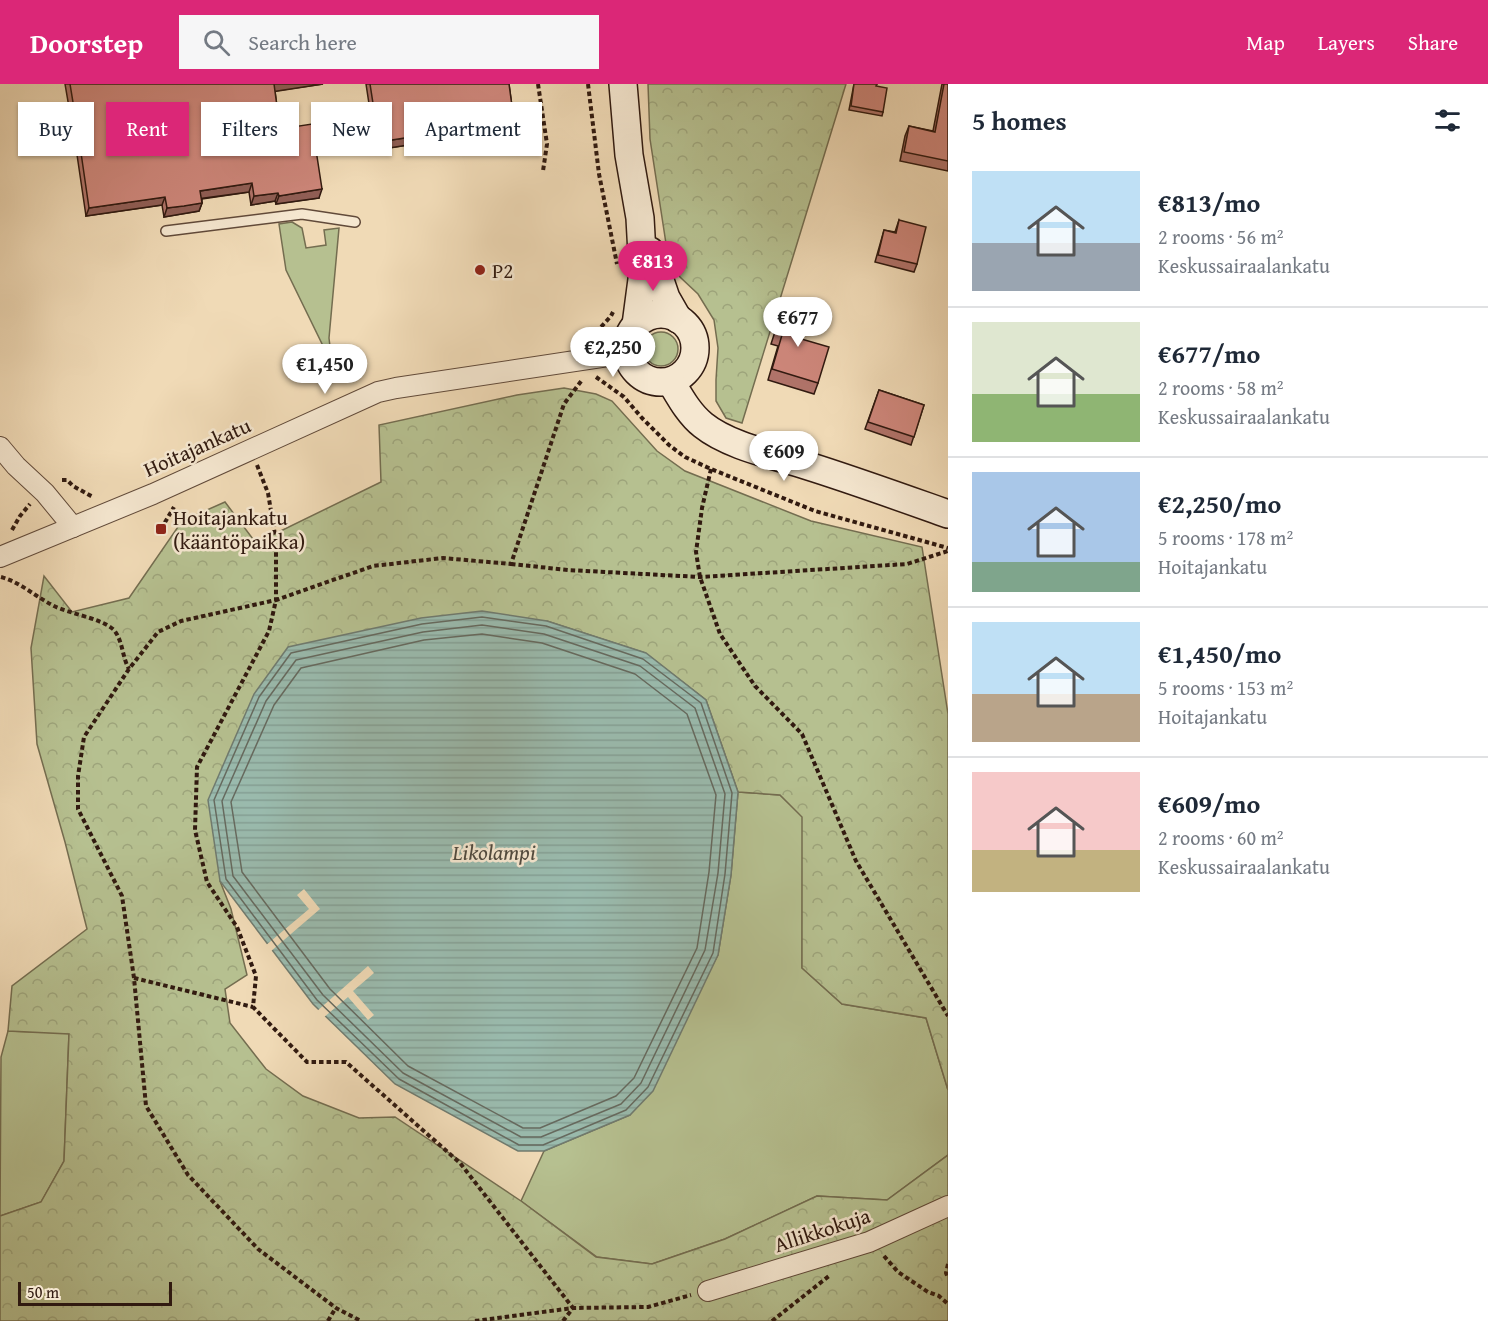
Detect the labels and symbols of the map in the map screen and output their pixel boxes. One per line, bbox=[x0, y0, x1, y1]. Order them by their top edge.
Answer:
pin: €813 bbox=[617, 241, 689, 292]
place label: P2 bbox=[492, 255, 513, 286]
marker: P2 bbox=[473, 263, 487, 277]
pin: €677 bbox=[762, 297, 834, 348]
pin: €2,250 bbox=[564, 327, 662, 378]
pin: €1,450 bbox=[276, 344, 374, 395]
street label: Hoitajankatu bbox=[138, 409, 256, 484]
pin: €609 bbox=[748, 431, 820, 482]
place label: Hoitajankatu (kääntöpaikka) bbox=[173, 502, 305, 557]
marker: Hoitajankatu (kääntöpaikka) bbox=[154, 522, 168, 536]
water label: Likolampi bbox=[451, 836, 536, 868]
street label: Allikkokuja bbox=[770, 1200, 874, 1260]
scale bar bbox=[18, 1279, 172, 1306]

